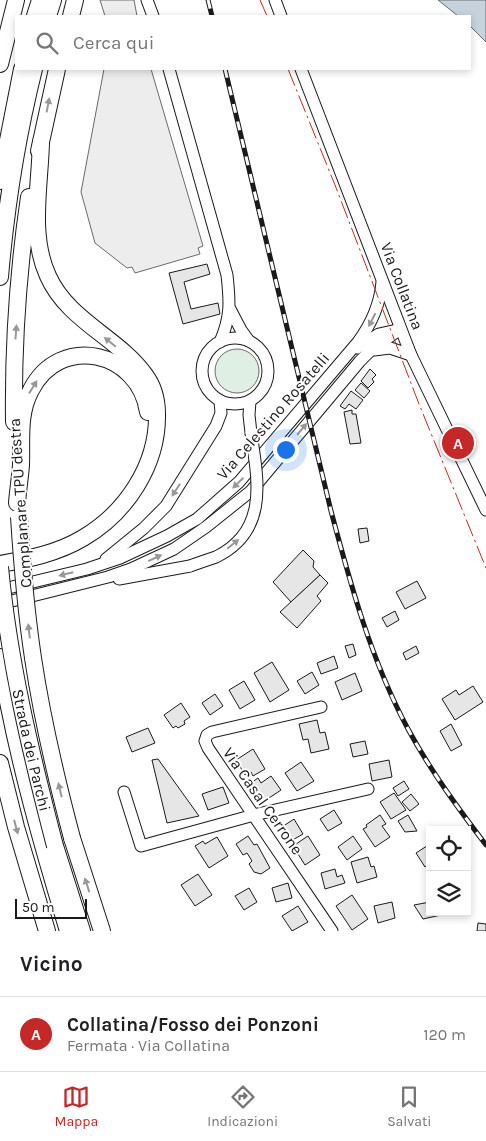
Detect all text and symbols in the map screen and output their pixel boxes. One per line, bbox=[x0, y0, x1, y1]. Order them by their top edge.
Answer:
search box bbox=[15, 15, 471, 70]
icon: search bbox=[33, 29, 61, 57]
text: Cerca qui bbox=[73, 32, 154, 54]
one-way arrow bbox=[45, 97, 53, 113]
street label: Via Collatina bbox=[377, 240, 427, 332]
one-way arrow bbox=[368, 313, 376, 327]
one-way arrow bbox=[13, 324, 21, 340]
one-way arrow bbox=[104, 337, 117, 348]
street label: Via Celestino Rosatelli bbox=[213, 349, 333, 483]
one-way arrow bbox=[29, 380, 38, 393]
street label: Complanare TPU destra bbox=[5, 417, 35, 589]
one-way arrow bbox=[297, 423, 308, 436]
pin: A bbox=[442, 424, 474, 462]
your location bbox=[273, 437, 299, 463]
one-way arrow bbox=[232, 477, 244, 489]
one-way arrow bbox=[172, 483, 181, 497]
one-way arrow bbox=[226, 539, 239, 550]
one-way arrow bbox=[148, 554, 162, 562]
one-way arrow bbox=[58, 570, 73, 578]
one-way arrow bbox=[25, 623, 33, 639]
street label: Strada dei Parchi bbox=[9, 687, 55, 813]
street label: Via Casal Cerrone bbox=[219, 744, 307, 858]
one-way arrow bbox=[56, 783, 64, 798]
one-way arrow bbox=[12, 819, 20, 834]
map controls bbox=[426, 826, 471, 916]
button: locate bbox=[426, 826, 471, 871]
button: layers bbox=[426, 871, 471, 916]
one-way arrow bbox=[83, 877, 91, 892]
scale bar bbox=[15, 896, 88, 919]
text: 50 m bbox=[22, 899, 55, 916]
text: Vicino bbox=[20, 952, 83, 976]
text: Collatina/Fosso dei Ponzoni bbox=[67, 1014, 319, 1036]
text: A bbox=[31, 1025, 41, 1044]
text: 120 m bbox=[423, 1025, 466, 1044]
text: Fermata · Via Collatina bbox=[67, 1036, 230, 1055]
tab: Mappa bbox=[55, 1083, 98, 1130]
tab: Indicazioni bbox=[207, 1083, 278, 1130]
tab: Salvati bbox=[387, 1083, 431, 1130]

